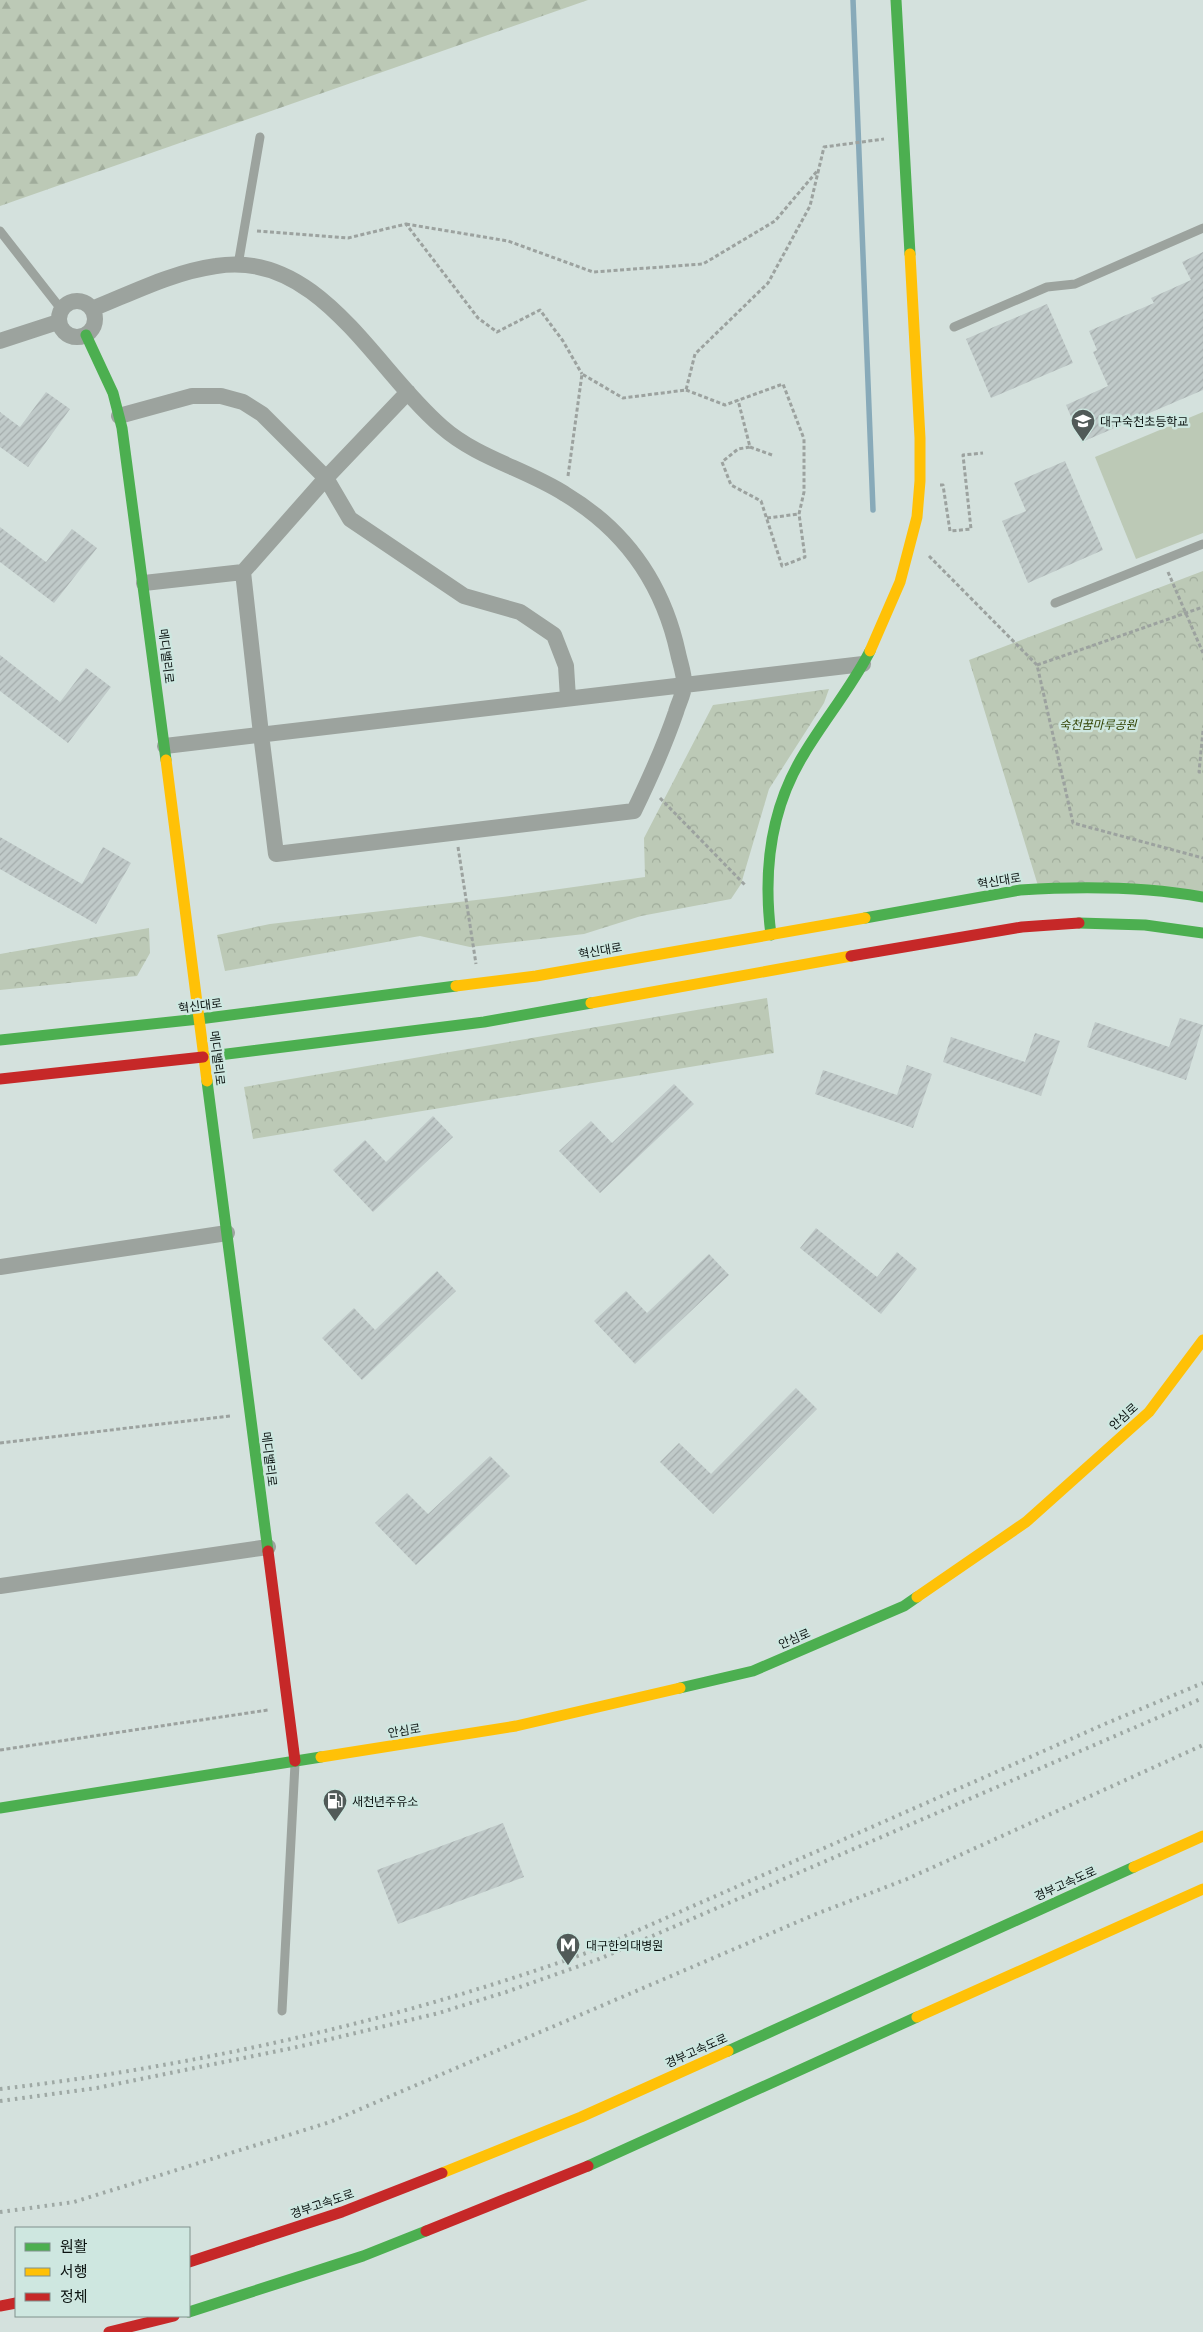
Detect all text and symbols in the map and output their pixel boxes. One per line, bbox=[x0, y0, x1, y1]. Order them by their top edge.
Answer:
school or university icon: 대구숙천초등학교 bbox=[1070, 408, 1096, 442]
place label: 대구숙천초등학교 bbox=[1100, 412, 1188, 430]
street label: 메디밸리로 bbox=[155, 628, 179, 684]
park label: 숙천꿈마루공원 bbox=[1059, 715, 1138, 733]
street label: 혁신대로 bbox=[976, 868, 1022, 892]
street label: 혁신대로 bbox=[577, 937, 623, 963]
street label: 혁신대로 bbox=[177, 993, 223, 1017]
street label: 메디밸리로 bbox=[206, 1030, 230, 1086]
street label: 안심로 bbox=[1105, 1398, 1141, 1434]
street label: 메디밸리로 bbox=[258, 1431, 282, 1487]
street label: 안심로 bbox=[775, 1623, 813, 1653]
street label: 안심로 bbox=[386, 1719, 422, 1741]
fuel station icon: 새천년주유소 bbox=[322, 1788, 348, 1822]
place label: 새천년주유소 bbox=[352, 1792, 418, 1810]
street label: 경부고속도로 bbox=[1031, 1861, 1099, 1905]
metro station icon: 대구한의대병원 bbox=[555, 1932, 581, 1966]
place label: 대구한의대병원 bbox=[586, 1936, 663, 1954]
street label: 경부고속도로 bbox=[662, 2028, 730, 2072]
street label: 경부고속도로 bbox=[288, 2184, 356, 2222]
legend bbox=[15, 2227, 190, 2317]
text: 원활 bbox=[60, 2234, 88, 2257]
text: 서행 bbox=[60, 2259, 88, 2282]
text: 정체 bbox=[60, 2284, 88, 2307]

